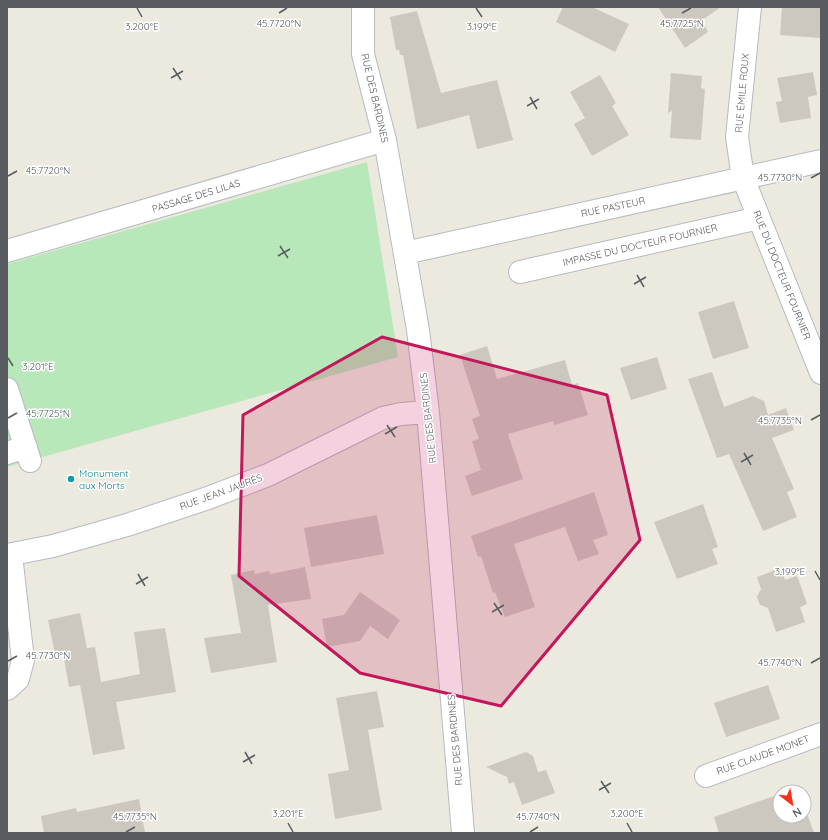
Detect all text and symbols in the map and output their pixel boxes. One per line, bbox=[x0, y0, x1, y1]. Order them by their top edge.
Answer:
text: 45.7720°N bbox=[257, 17, 301, 30]
text: 45.7725°N bbox=[660, 17, 704, 30]
text: 3.200°E bbox=[125, 20, 159, 33]
text: 3.199°E bbox=[467, 20, 498, 33]
street label: RUE DES BARDINES bbox=[358, 52, 392, 144]
street label: RUE ÉMILE ROUX bbox=[732, 53, 752, 133]
text: 45.7720°N bbox=[26, 164, 70, 177]
text: 45.7730°N bbox=[758, 171, 802, 184]
street label: PASSAGE DES LILAS bbox=[150, 176, 242, 216]
street label: RUE PASTEUR bbox=[580, 194, 647, 220]
street label: RUE DU DOCTEUR FOURNIER bbox=[750, 209, 814, 342]
street label: IMPASSE DU DOCTEUR FOURNIER bbox=[561, 221, 719, 269]
text: 3.201°E bbox=[22, 360, 54, 373]
street label: RUE DES BARDINES bbox=[417, 372, 439, 464]
text: 45.7725°N bbox=[26, 407, 70, 420]
text: 45.7735°N bbox=[758, 414, 802, 427]
place label: Monument aux Morts bbox=[79, 467, 129, 492]
street label: RUE JEAN JAURÈS bbox=[178, 471, 265, 513]
marker: Monument aux Morts bbox=[66, 474, 76, 484]
text: 3.199°E bbox=[775, 565, 806, 578]
text: 45.7730°N bbox=[26, 649, 70, 662]
text: 45.7740°N bbox=[758, 656, 802, 669]
street label: RUE DES BARDINES bbox=[445, 694, 465, 786]
street label: RUE CLAUDE MONET bbox=[715, 732, 811, 778]
north arrow bbox=[772, 784, 812, 824]
text: N bbox=[790, 804, 804, 821]
text: 3.201°E bbox=[272, 807, 304, 820]
text: 3.200°E bbox=[610, 807, 644, 820]
text: 45.7735°N bbox=[113, 810, 157, 823]
text: 45.7740°N bbox=[516, 810, 560, 823]

